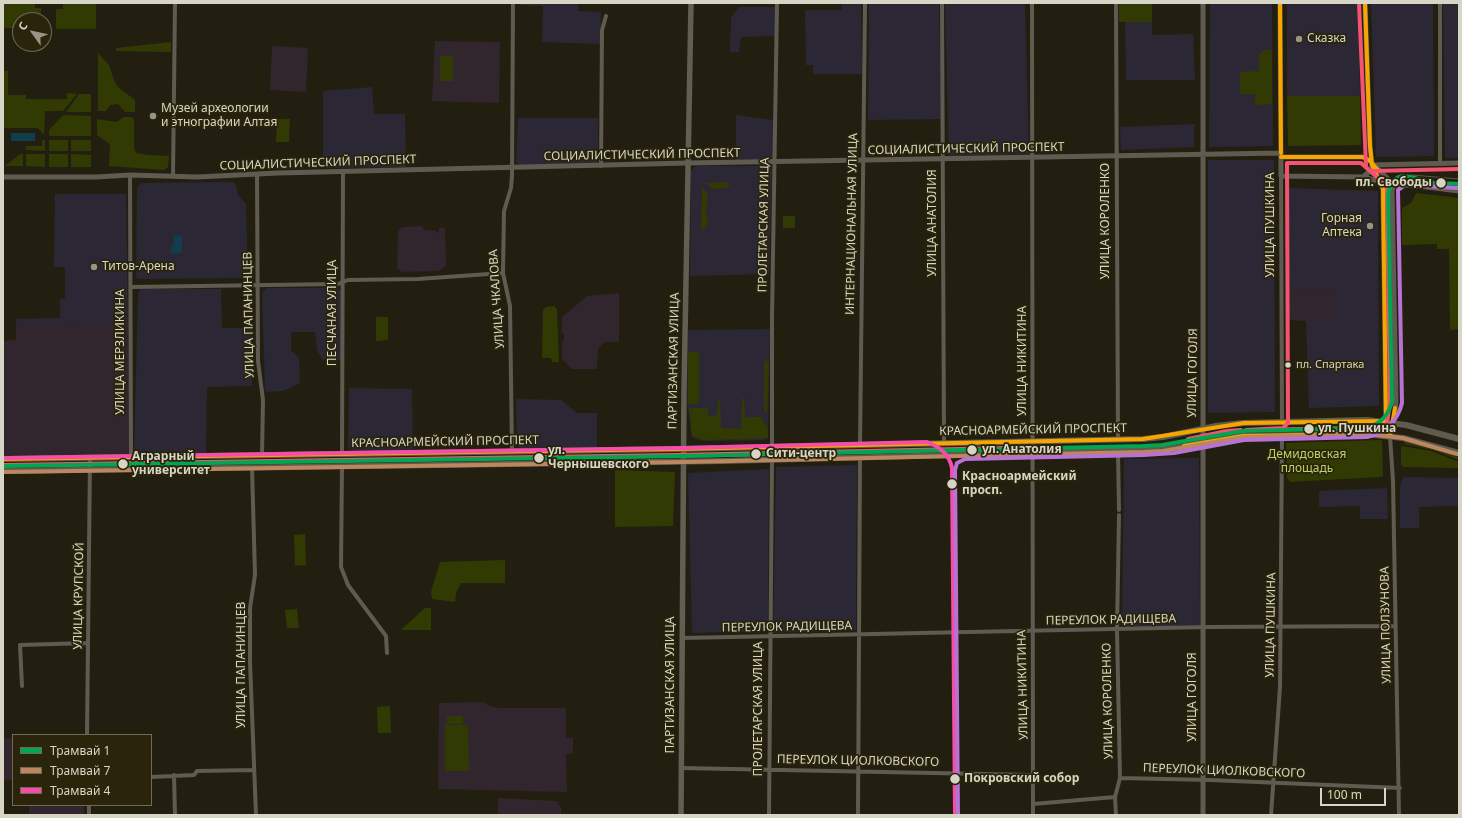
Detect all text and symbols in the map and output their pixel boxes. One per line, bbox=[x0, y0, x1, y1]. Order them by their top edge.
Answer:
north arrow bbox=[12, 12, 52, 52]
text: С bbox=[14, 19, 31, 33]
place label: Сказка bbox=[1307, 32, 1346, 46]
marker: Сказка bbox=[1294, 34, 1304, 44]
place label: Музей археологии и этнографии Алтая bbox=[161, 102, 277, 130]
marker: Музей археологии и этнографии Алтая bbox=[148, 111, 158, 121]
street label: ИНТЕРНАЦИОНАЛЬНАЯ УЛИЦА bbox=[843, 133, 861, 315]
street label: СОЦИАЛИСТИЧЕСКИЙ ПРОСПЕКТ bbox=[868, 140, 1064, 158]
street label: СОЦИАЛИСТИЧЕСКИЙ ПРОСПЕКТ bbox=[544, 146, 740, 164]
street label: СОЦИАЛИСТИЧЕСКИЙ ПРОСПЕКТ bbox=[219, 152, 417, 174]
street label: ПРОЛЕТАРСКАЯ УЛИЦА bbox=[756, 157, 772, 293]
street label: УЛИЦА КОРОЛЕНКО bbox=[1099, 163, 1113, 279]
street label: УЛИЦА АНАТОЛИЯ bbox=[926, 169, 940, 277]
street label: УЛИЦА ПУШКИНА bbox=[1264, 172, 1278, 278]
place label: пл. Свободы bbox=[1355, 176, 1432, 190]
marker: пл. Свободы bbox=[1434, 176, 1448, 190]
place label: Горная Аптека bbox=[1321, 212, 1362, 240]
marker: Горная Аптека bbox=[1365, 221, 1375, 231]
street label: УЛИЦА ЧКАЛОВА bbox=[486, 249, 508, 349]
street label: УЛИЦА ПАПАНИНЦЕВ bbox=[241, 252, 257, 378]
place label: Титов-Арена bbox=[102, 260, 175, 274]
street label: ПЕСЧАНАЯ УЛИЦА bbox=[326, 260, 340, 366]
marker: Титов-Арена bbox=[89, 262, 99, 272]
street label: УЛИЦА МЕРЗЛИКИНА bbox=[114, 289, 128, 415]
street label: ПАРТИЗАНСКАЯ УЛИЦА bbox=[666, 292, 682, 430]
street label: УЛИЦА НИКИТИНА bbox=[1016, 306, 1030, 416]
street label: УЛИЦА ГОГОЛЯ bbox=[1185, 328, 1201, 418]
place label: пл. Спартака bbox=[1296, 358, 1364, 372]
marker: пл. Спартака bbox=[1283, 360, 1293, 370]
street label: КРАСНОАРМЕЙСКИЙ ПРОСПЕКТ bbox=[939, 421, 1127, 439]
marker: ул. Пушкина bbox=[1302, 422, 1316, 436]
place label: ул. Пушкина bbox=[1318, 422, 1396, 436]
street label: КРАСНОАРМЕЙСКИЙ ПРОСПЕКТ bbox=[351, 433, 539, 451]
marker: ул. Анатолия bbox=[965, 443, 979, 457]
place label: ул. Анатолия bbox=[982, 443, 1062, 457]
place label: ул. Чернышевского bbox=[548, 444, 649, 472]
marker: Сити-центр bbox=[749, 447, 763, 461]
place label: Сити-центр bbox=[766, 447, 836, 461]
park label: Демидовская площадь bbox=[1268, 448, 1346, 476]
place label: Аграрный университет bbox=[132, 450, 210, 478]
marker: ул. Чернышевского bbox=[532, 451, 546, 465]
marker: Аграрный университет bbox=[116, 457, 130, 471]
place label: Красноармейский просп. bbox=[962, 470, 1076, 498]
marker: Красноармейский просп. bbox=[945, 477, 959, 491]
street label: УЛИЦА КРУПСКОЙ bbox=[71, 542, 87, 650]
street label: УЛИЦА ПОЛЗУНОВА bbox=[1378, 566, 1394, 684]
street label: УЛИЦА ПУШКИНА bbox=[1263, 572, 1279, 678]
street label: УЛИЦА ПАПАНИНЦЕВ bbox=[235, 602, 249, 728]
street label: ПЕРЕУЛОК РАДИЩЕВА bbox=[1046, 612, 1176, 628]
street label: ПАРТИЗАНСКАЯ УЛИЦА bbox=[664, 617, 678, 753]
street label: ПЕРЕУЛОК РАДИЩЕВА bbox=[722, 619, 852, 635]
street label: УЛИЦА НИКИТИНА bbox=[1015, 630, 1031, 740]
street label: ПРОЛЕТАРСКАЯ УЛИЦА bbox=[752, 642, 766, 776]
street label: УЛИЦА КОРОЛЕНКО bbox=[1100, 643, 1116, 759]
street label: УЛИЦА ГОГОЛЯ bbox=[1186, 652, 1200, 742]
legend bbox=[12, 734, 152, 806]
text: Трамвай 1 bbox=[50, 742, 110, 759]
street label: ПЕРЕУЛОК ЦИОЛКОВСКОГО bbox=[777, 752, 939, 770]
street label: ПЕРЕУЛОК ЦИОЛКОВСКОГО bbox=[1143, 761, 1305, 781]
text: Трамвай 7 bbox=[50, 762, 110, 779]
marker: Покровский собор bbox=[948, 772, 962, 786]
place label: Покровский собор bbox=[964, 772, 1079, 786]
scale bar bbox=[1322, 780, 1388, 806]
text: Трамвай 4 bbox=[50, 782, 110, 799]
text: 100 m bbox=[1327, 786, 1362, 803]

